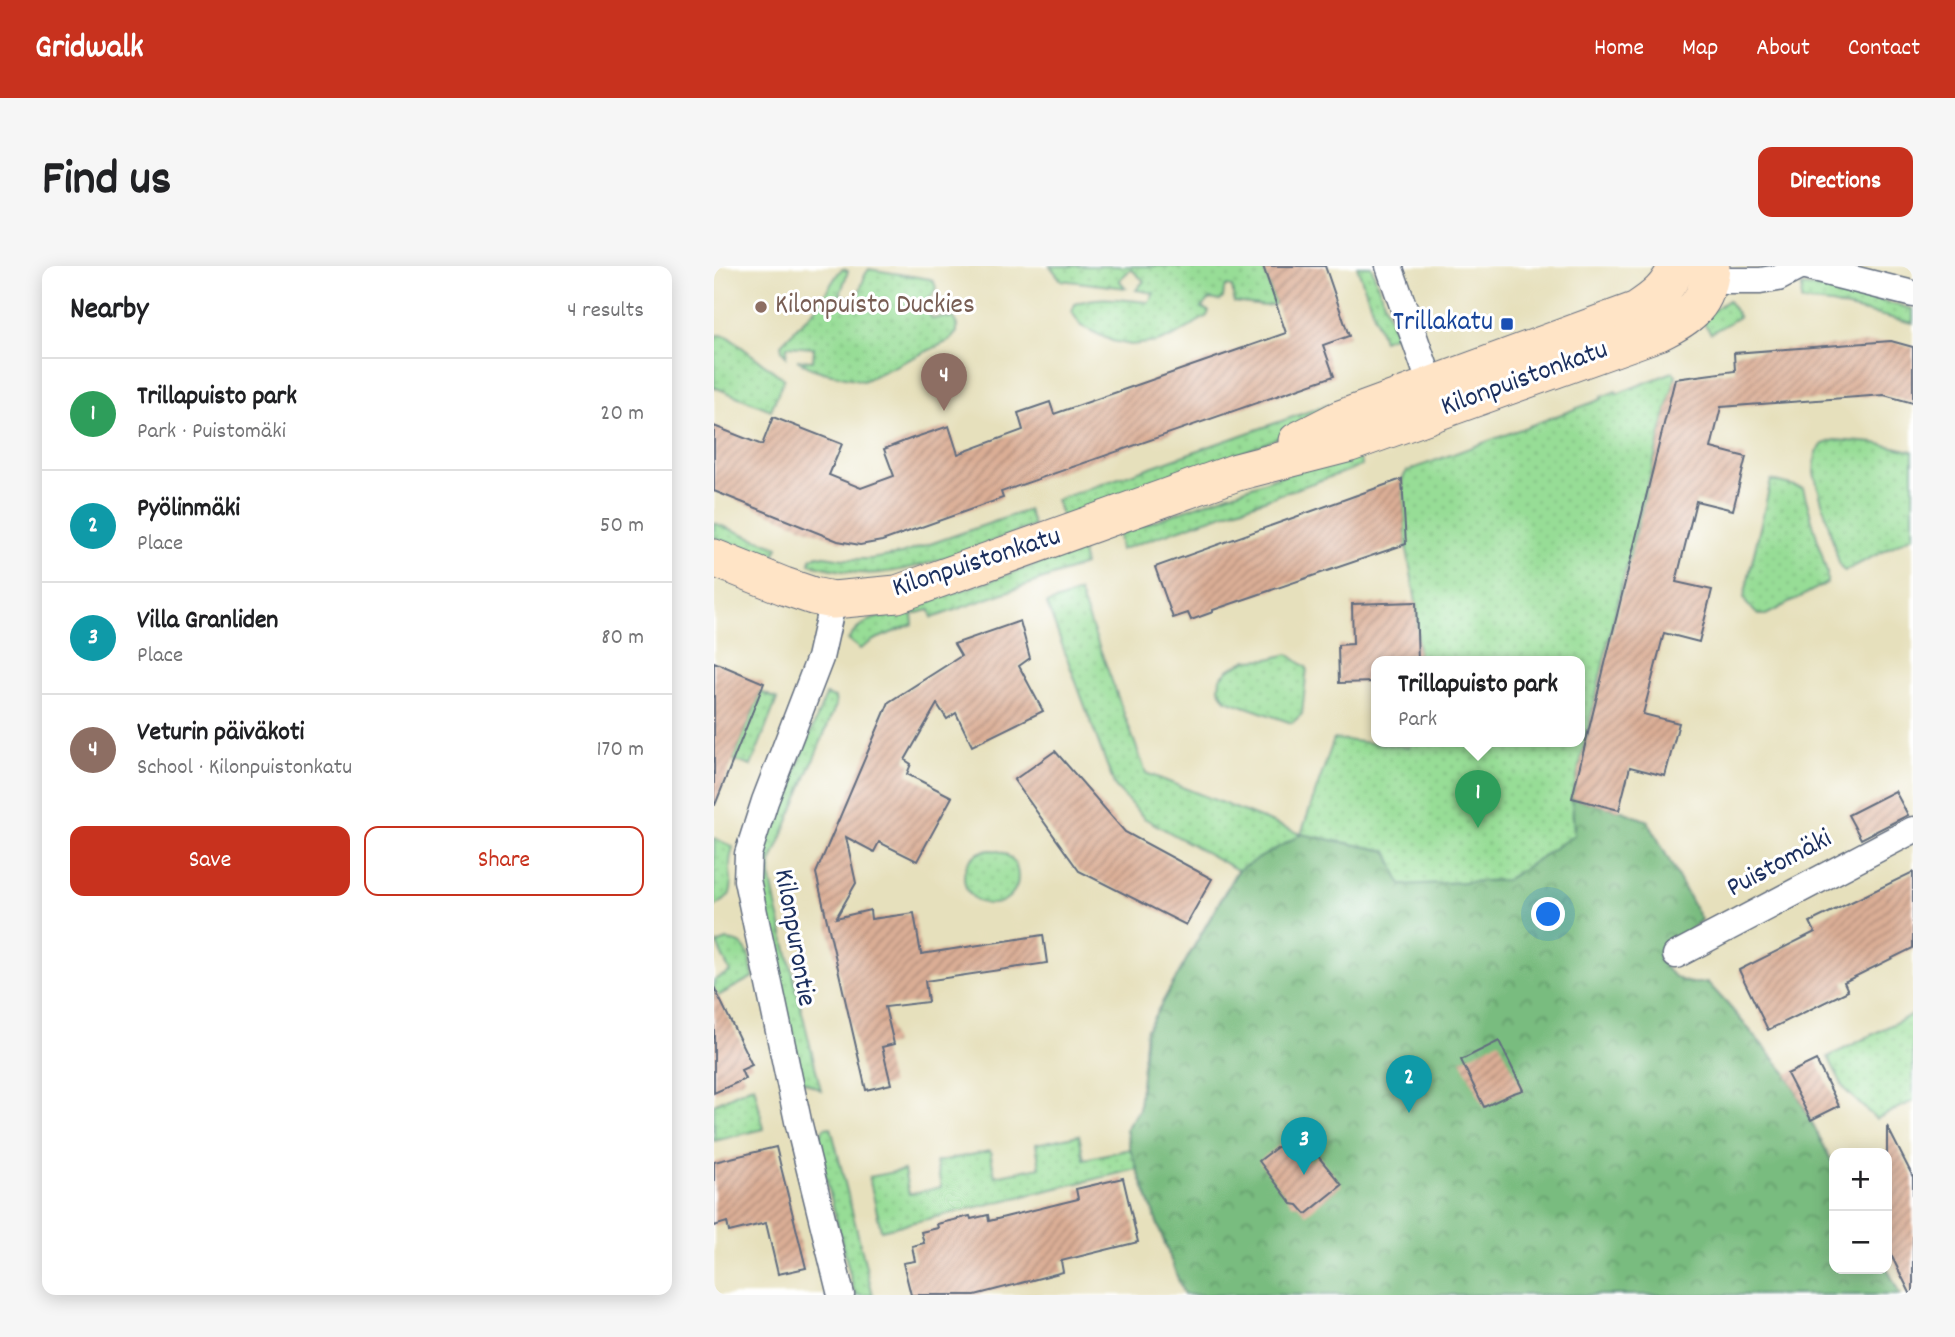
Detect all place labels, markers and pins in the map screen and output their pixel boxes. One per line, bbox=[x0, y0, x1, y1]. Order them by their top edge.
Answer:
place label: Kilonpuisto Duckies bbox=[775, 287, 975, 327]
marker: Kilonpuisto Duckies bbox=[753, 299, 769, 315]
place label: Trillakatu bbox=[1393, 304, 1493, 344]
marker: Trillakatu bbox=[1499, 316, 1515, 332]
pin: 4 bbox=[921, 353, 967, 411]
pin: 1 bbox=[1455, 770, 1501, 828]
pin: 2 bbox=[1386, 1055, 1432, 1113]
pin: 3 bbox=[1281, 1117, 1327, 1175]

